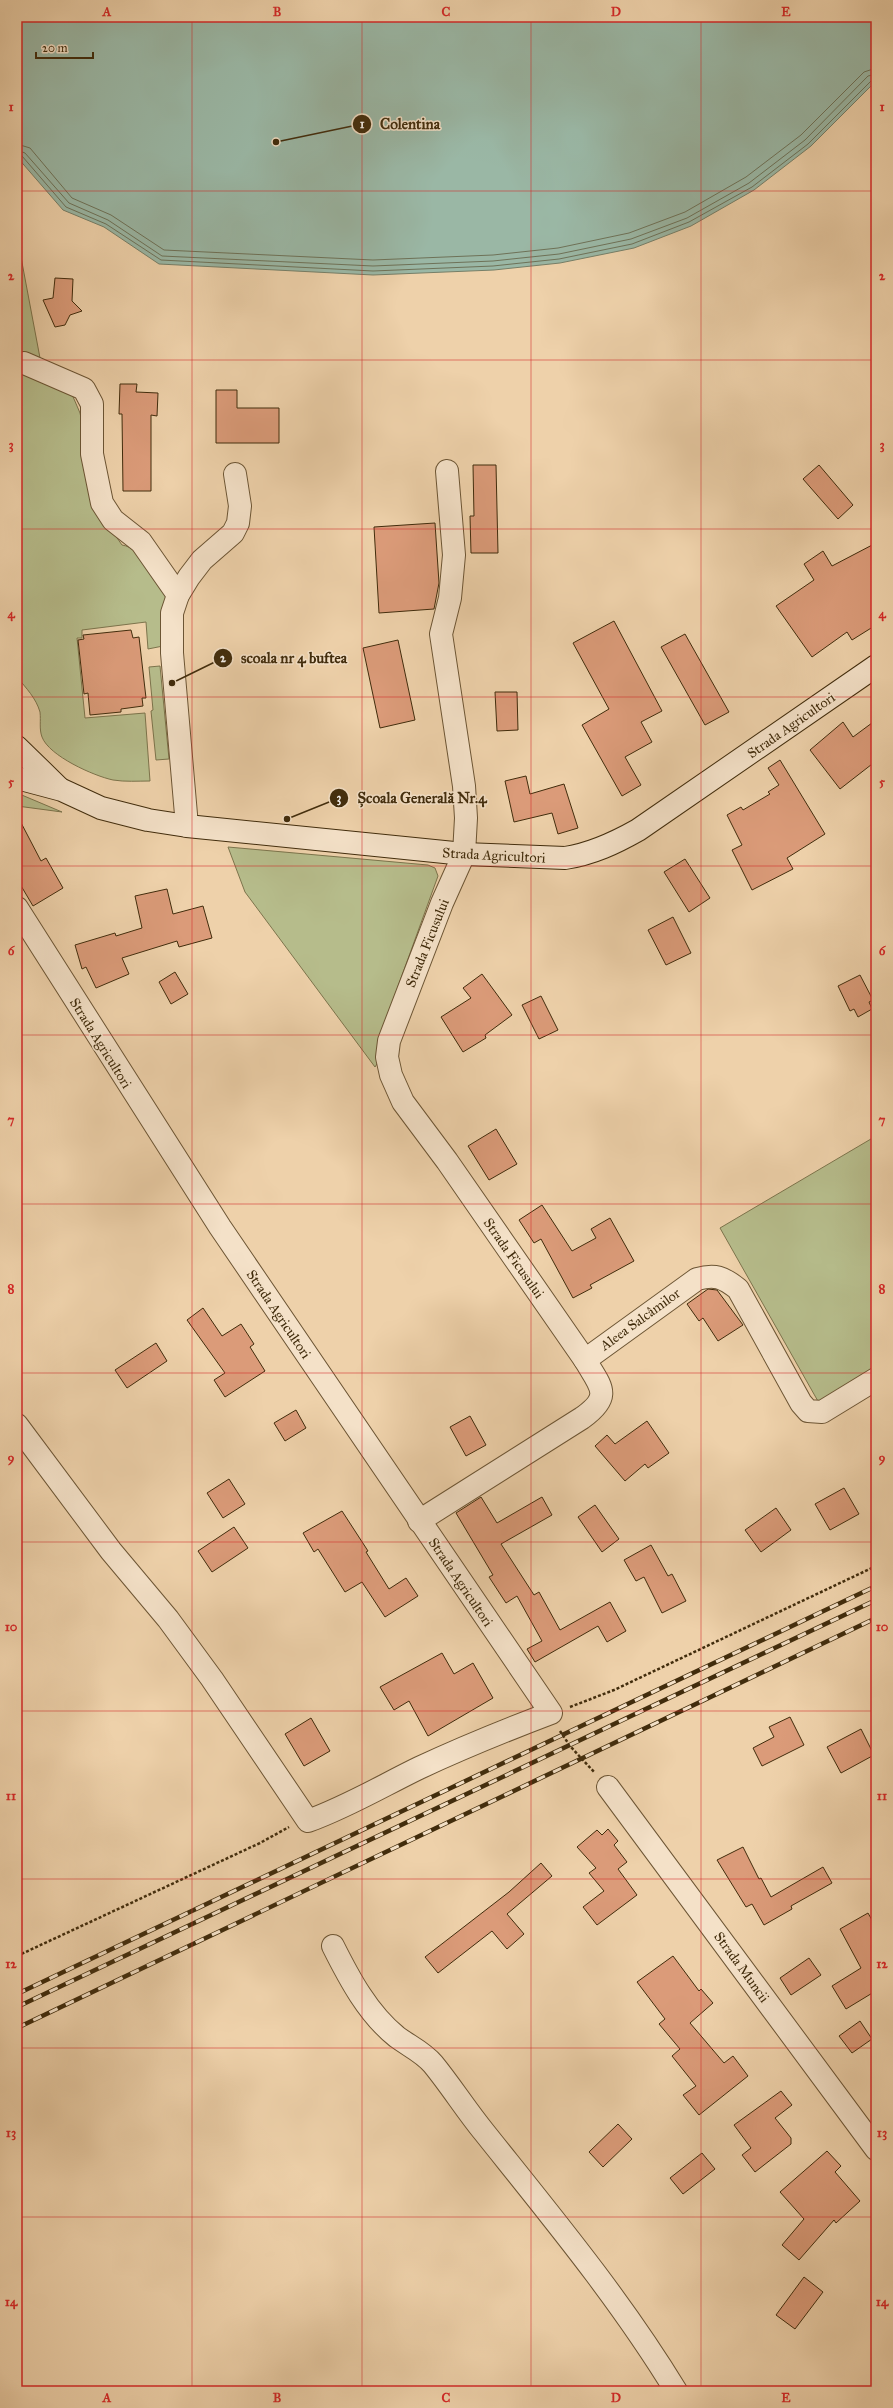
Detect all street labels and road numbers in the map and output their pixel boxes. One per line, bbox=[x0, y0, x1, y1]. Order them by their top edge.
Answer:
street label: Strada Agricultori bbox=[744, 689, 839, 762]
street label: Strada Agricultori bbox=[442, 844, 546, 867]
street label: Strada Ficusului bbox=[402, 896, 453, 990]
street label: Strada Agricultori bbox=[66, 995, 135, 1092]
street label: Strada Ficusului bbox=[480, 1215, 548, 1302]
street label: Strada Agricultori bbox=[243, 1267, 315, 1362]
street label: Aleea Salcâmilor bbox=[596, 1284, 684, 1355]
street label: Strada Agricultori bbox=[425, 1535, 497, 1630]
street label: Strada Muncii bbox=[710, 1929, 773, 2006]

